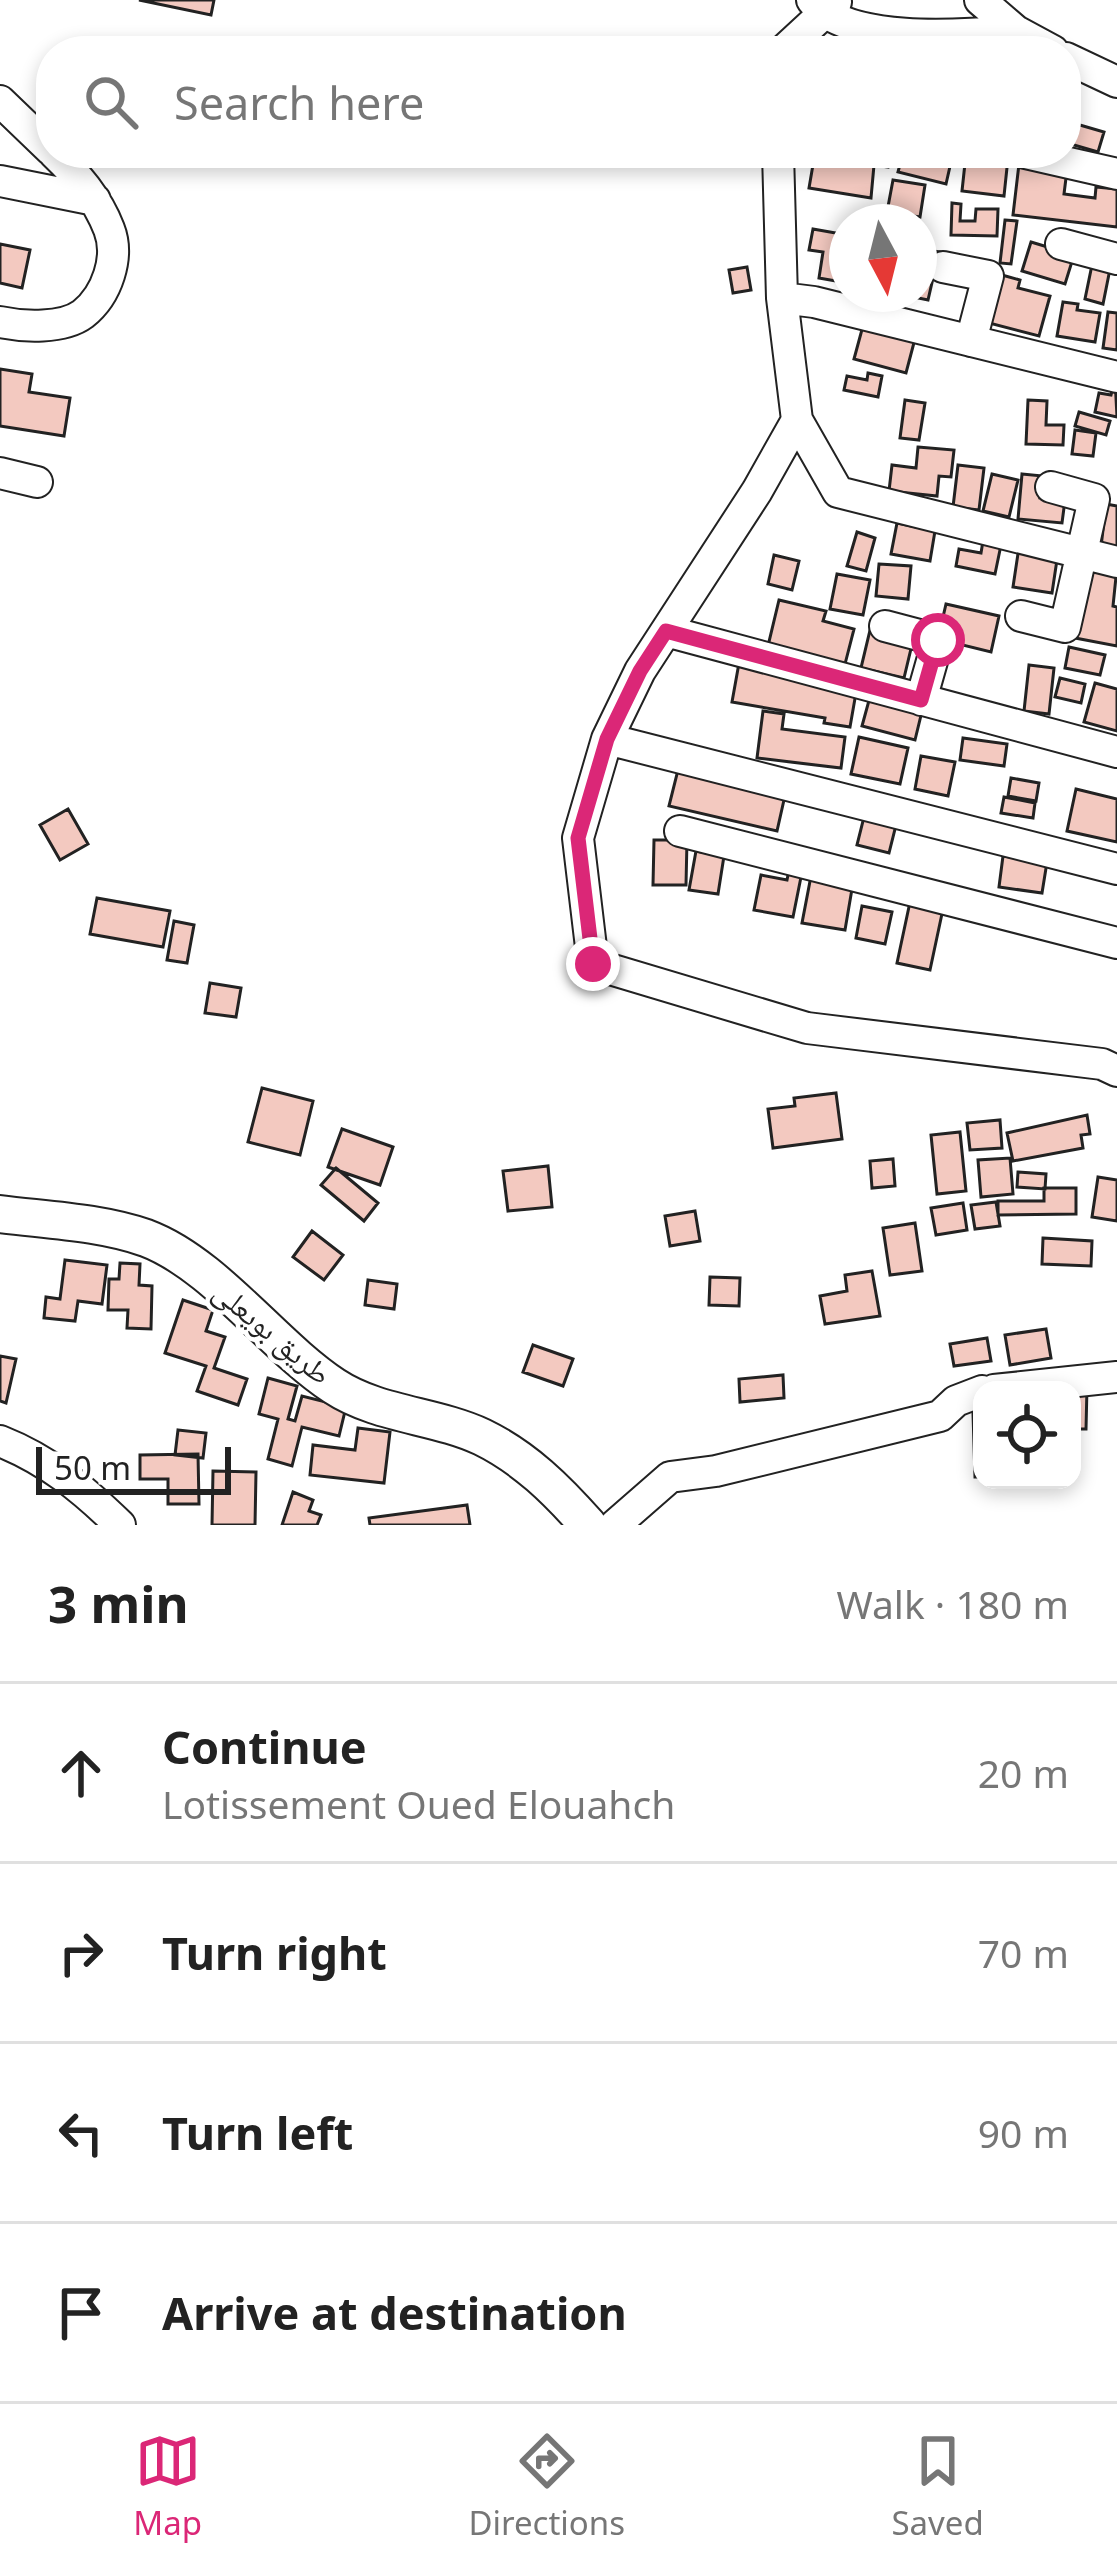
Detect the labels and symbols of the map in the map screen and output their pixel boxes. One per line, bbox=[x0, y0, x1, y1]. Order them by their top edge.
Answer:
north arrow bbox=[829, 204, 937, 312]
route start bbox=[911, 613, 965, 667]
route end bbox=[566, 937, 620, 991]
street label: طريق بويعلى bbox=[205, 1270, 341, 1393]
scale bar bbox=[36, 1441, 231, 1494]

